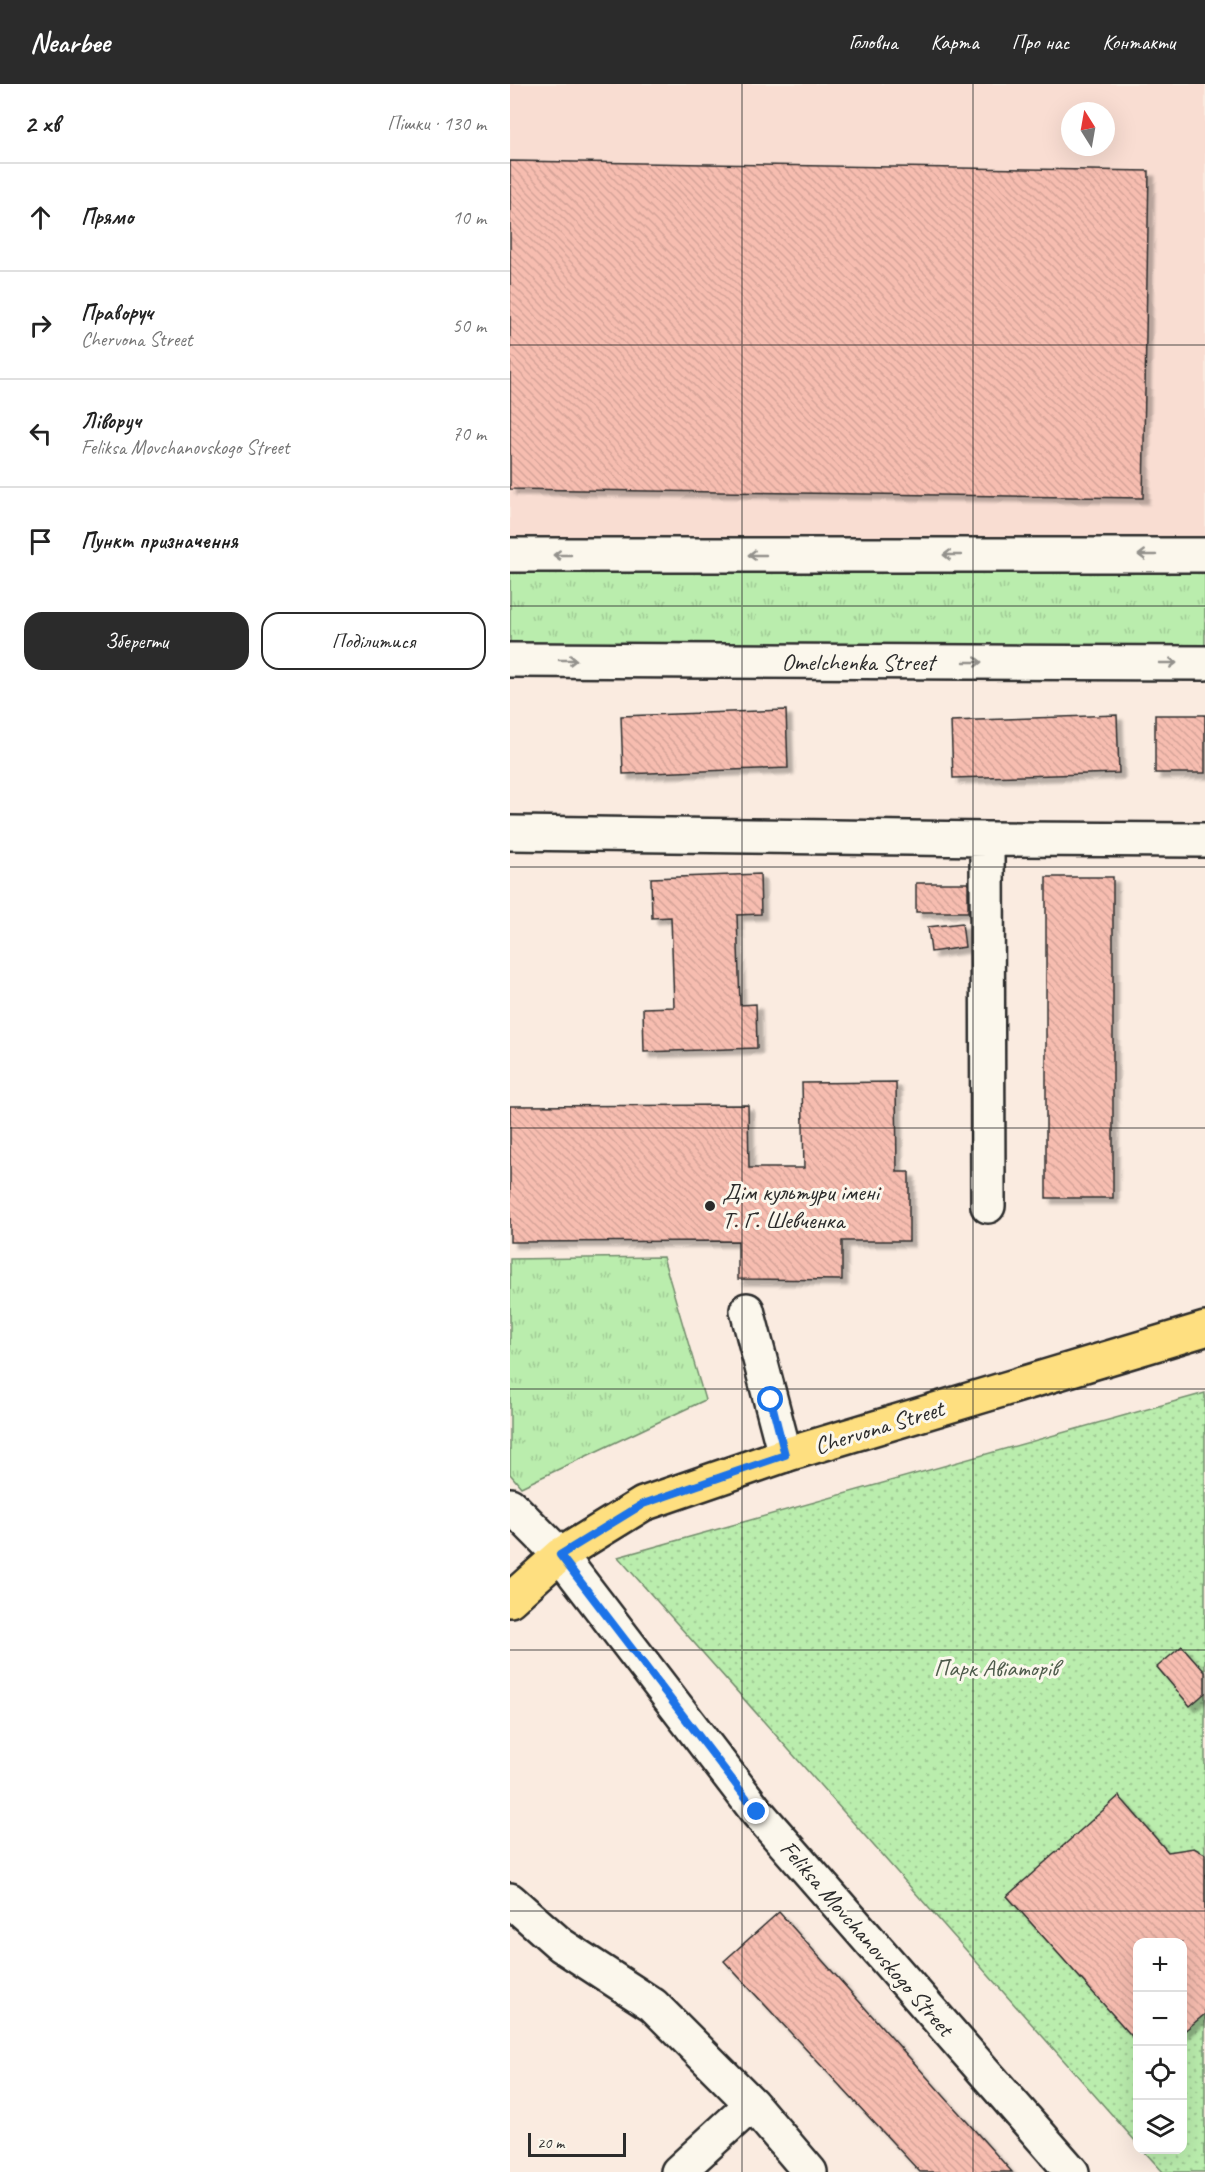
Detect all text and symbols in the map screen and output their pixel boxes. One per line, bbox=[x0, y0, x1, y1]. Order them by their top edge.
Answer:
text: Nearbee bbox=[30, 25, 110, 60]
text: Головна bbox=[849, 29, 898, 55]
text: Карта bbox=[931, 29, 979, 55]
text: Про нас bbox=[1012, 29, 1069, 55]
text: Контакти bbox=[1102, 29, 1175, 55]
north arrow bbox=[1061, 102, 1115, 156]
text: 2 хв bbox=[24, 107, 59, 140]
text: Пішки · 130 m bbox=[387, 111, 486, 136]
icon: ahead bbox=[24, 201, 57, 234]
text: Прямо bbox=[81, 203, 133, 231]
text: 10 m bbox=[452, 205, 486, 230]
text: Праворуч bbox=[81, 299, 153, 327]
icon: right bbox=[24, 309, 57, 342]
text: 50 m bbox=[452, 313, 486, 338]
text: Chervona Street bbox=[81, 327, 192, 352]
text: Ліворуч bbox=[81, 407, 141, 435]
icon: left bbox=[24, 417, 57, 450]
text: 70 m bbox=[452, 421, 486, 446]
text: Feliksa Movchanovskogo Street bbox=[81, 435, 289, 460]
icon: arrive bbox=[24, 525, 57, 558]
text: Пункт призначення bbox=[81, 527, 238, 555]
one-way arrow bbox=[552, 549, 572, 561]
one-way arrow bbox=[747, 549, 767, 561]
one-way arrow bbox=[942, 549, 962, 561]
one-way arrow bbox=[1137, 549, 1157, 561]
button: Зберегти bbox=[24, 612, 249, 670]
button: Поділитися bbox=[261, 612, 486, 670]
street label: Omelchenka Street bbox=[781, 647, 938, 677]
one-way arrow bbox=[558, 654, 578, 666]
one-way arrow bbox=[963, 656, 983, 668]
one-way arrow bbox=[1158, 657, 1178, 669]
place label: Дім культури імені Т. Г. Шевченка bbox=[722, 1177, 881, 1235]
marker: Дім культури імені Т. Г. Шевченка bbox=[703, 1199, 717, 1213]
route start bbox=[757, 1386, 783, 1412]
street label: Chervona Street bbox=[811, 1393, 949, 1461]
park label: Парк Авіаторів bbox=[934, 1653, 1064, 1683]
route end bbox=[743, 1798, 769, 1824]
street label: Feliksa Movchanovskogo Street bbox=[774, 1834, 962, 2044]
map controls bbox=[1133, 1938, 1187, 2154]
button: + bbox=[1133, 1938, 1187, 1992]
button: − bbox=[1133, 1992, 1187, 2046]
button: locate bbox=[1133, 2046, 1187, 2100]
button: layers bbox=[1133, 2100, 1187, 2154]
scale bar bbox=[528, 2130, 626, 2158]
text: 20 m bbox=[537, 2133, 564, 2153]

